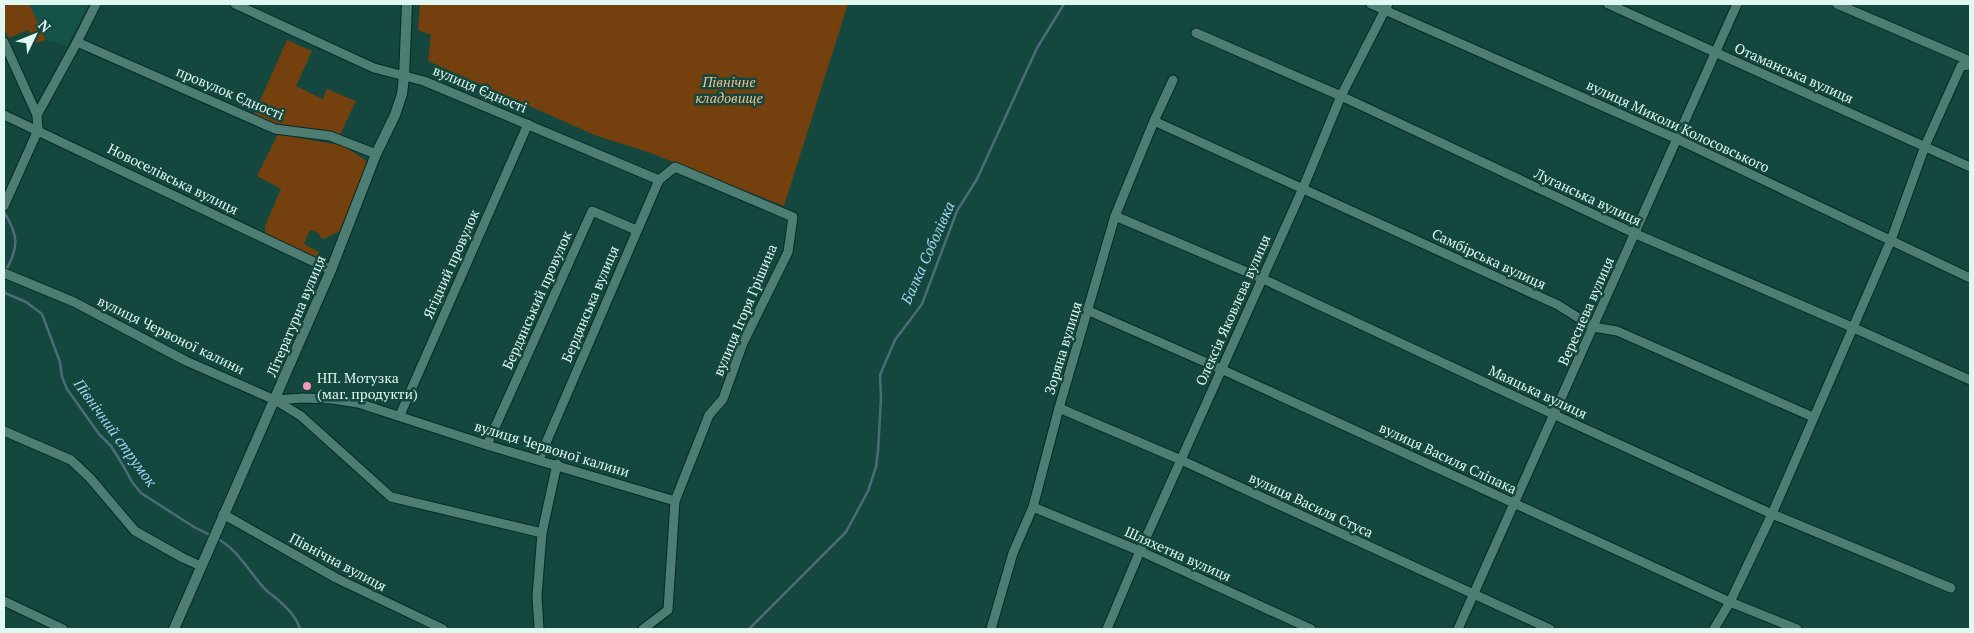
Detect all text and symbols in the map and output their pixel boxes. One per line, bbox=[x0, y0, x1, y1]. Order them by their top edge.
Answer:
north arrow bbox=[10, 10, 60, 60]
text: N bbox=[34, 15, 56, 36]
street label: Отаманська вулиця bbox=[1732, 38, 1857, 107]
street label: вулиця Єдності bbox=[430, 60, 530, 117]
street label: провулок Єдності bbox=[173, 61, 287, 124]
park label: Північне кладовище bbox=[695, 72, 763, 107]
street label: вулиця Миколи Колосовського bbox=[1584, 75, 1773, 177]
street label: Новоселівська вулиця bbox=[105, 139, 242, 219]
street label: Луганська вулиця bbox=[1531, 163, 1645, 230]
water label: Балка Соболівка bbox=[895, 198, 959, 308]
street label: Ягідний провулок bbox=[418, 206, 483, 321]
street label: Самбірська вулиця bbox=[1429, 224, 1549, 293]
street label: Бердянський провулок bbox=[497, 227, 576, 372]
street label: Олексія Яковлєва вулиця bbox=[1191, 231, 1274, 388]
street label: вулиця Ігоря Грішина bbox=[708, 241, 781, 379]
street label: Бердянська вулиця bbox=[556, 243, 623, 365]
street label: Літературна вулиця bbox=[261, 252, 330, 380]
street label: Вереснева вулиця bbox=[1553, 254, 1618, 368]
street label: вулиця Червоної калини bbox=[95, 291, 248, 379]
street label: Зоряна вулиця bbox=[1039, 299, 1086, 397]
street label: Маяцька вулиця bbox=[1486, 360, 1591, 423]
place label: НП. Мотузка (маг. продукти) bbox=[317, 368, 418, 403]
water label: Північний струмок bbox=[69, 373, 162, 491]
marker: НП. Мотузка (маг. продукти) bbox=[301, 380, 313, 392]
street label: вулиця Червоної калини bbox=[472, 416, 632, 481]
street label: вулиця Василя Сліпака bbox=[1376, 417, 1520, 498]
street label: вулиця Василя Стуса bbox=[1246, 467, 1376, 542]
street label: Шляхетна вулиця bbox=[1122, 522, 1234, 586]
street label: Північна вулиця bbox=[286, 528, 390, 595]

